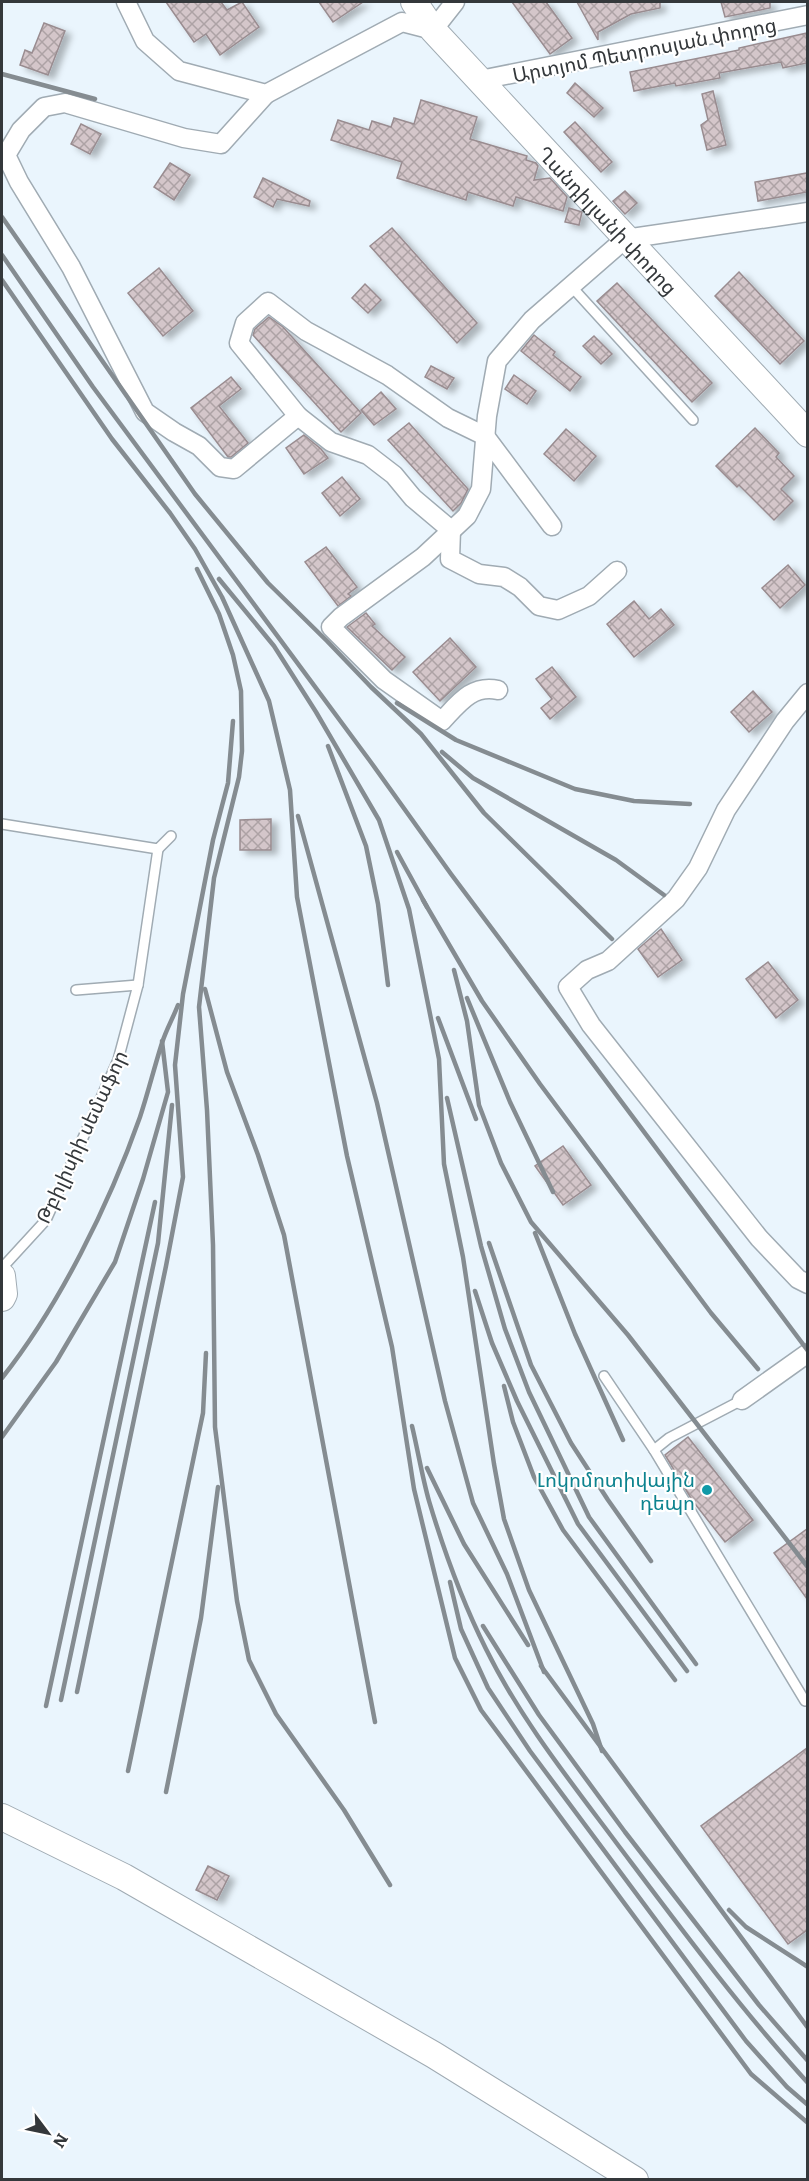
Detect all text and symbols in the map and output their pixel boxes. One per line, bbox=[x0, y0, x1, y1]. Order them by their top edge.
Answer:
street label: Արտյոմ Պետրոսյան փողոց bbox=[509, 8, 779, 88]
street label: Ղանդիլյանի փողոց bbox=[532, 138, 686, 301]
street label: Թբիլիսիի սեմաֆոր bbox=[27, 1044, 133, 1228]
place label: Լոկոմոտիվային դեպո bbox=[537, 1463, 695, 1516]
marker: Լոկոմոտիվային դեպո bbox=[700, 1483, 714, 1497]
north arrow bbox=[18, 2103, 78, 2163]
text: N bbox=[48, 2129, 75, 2154]

